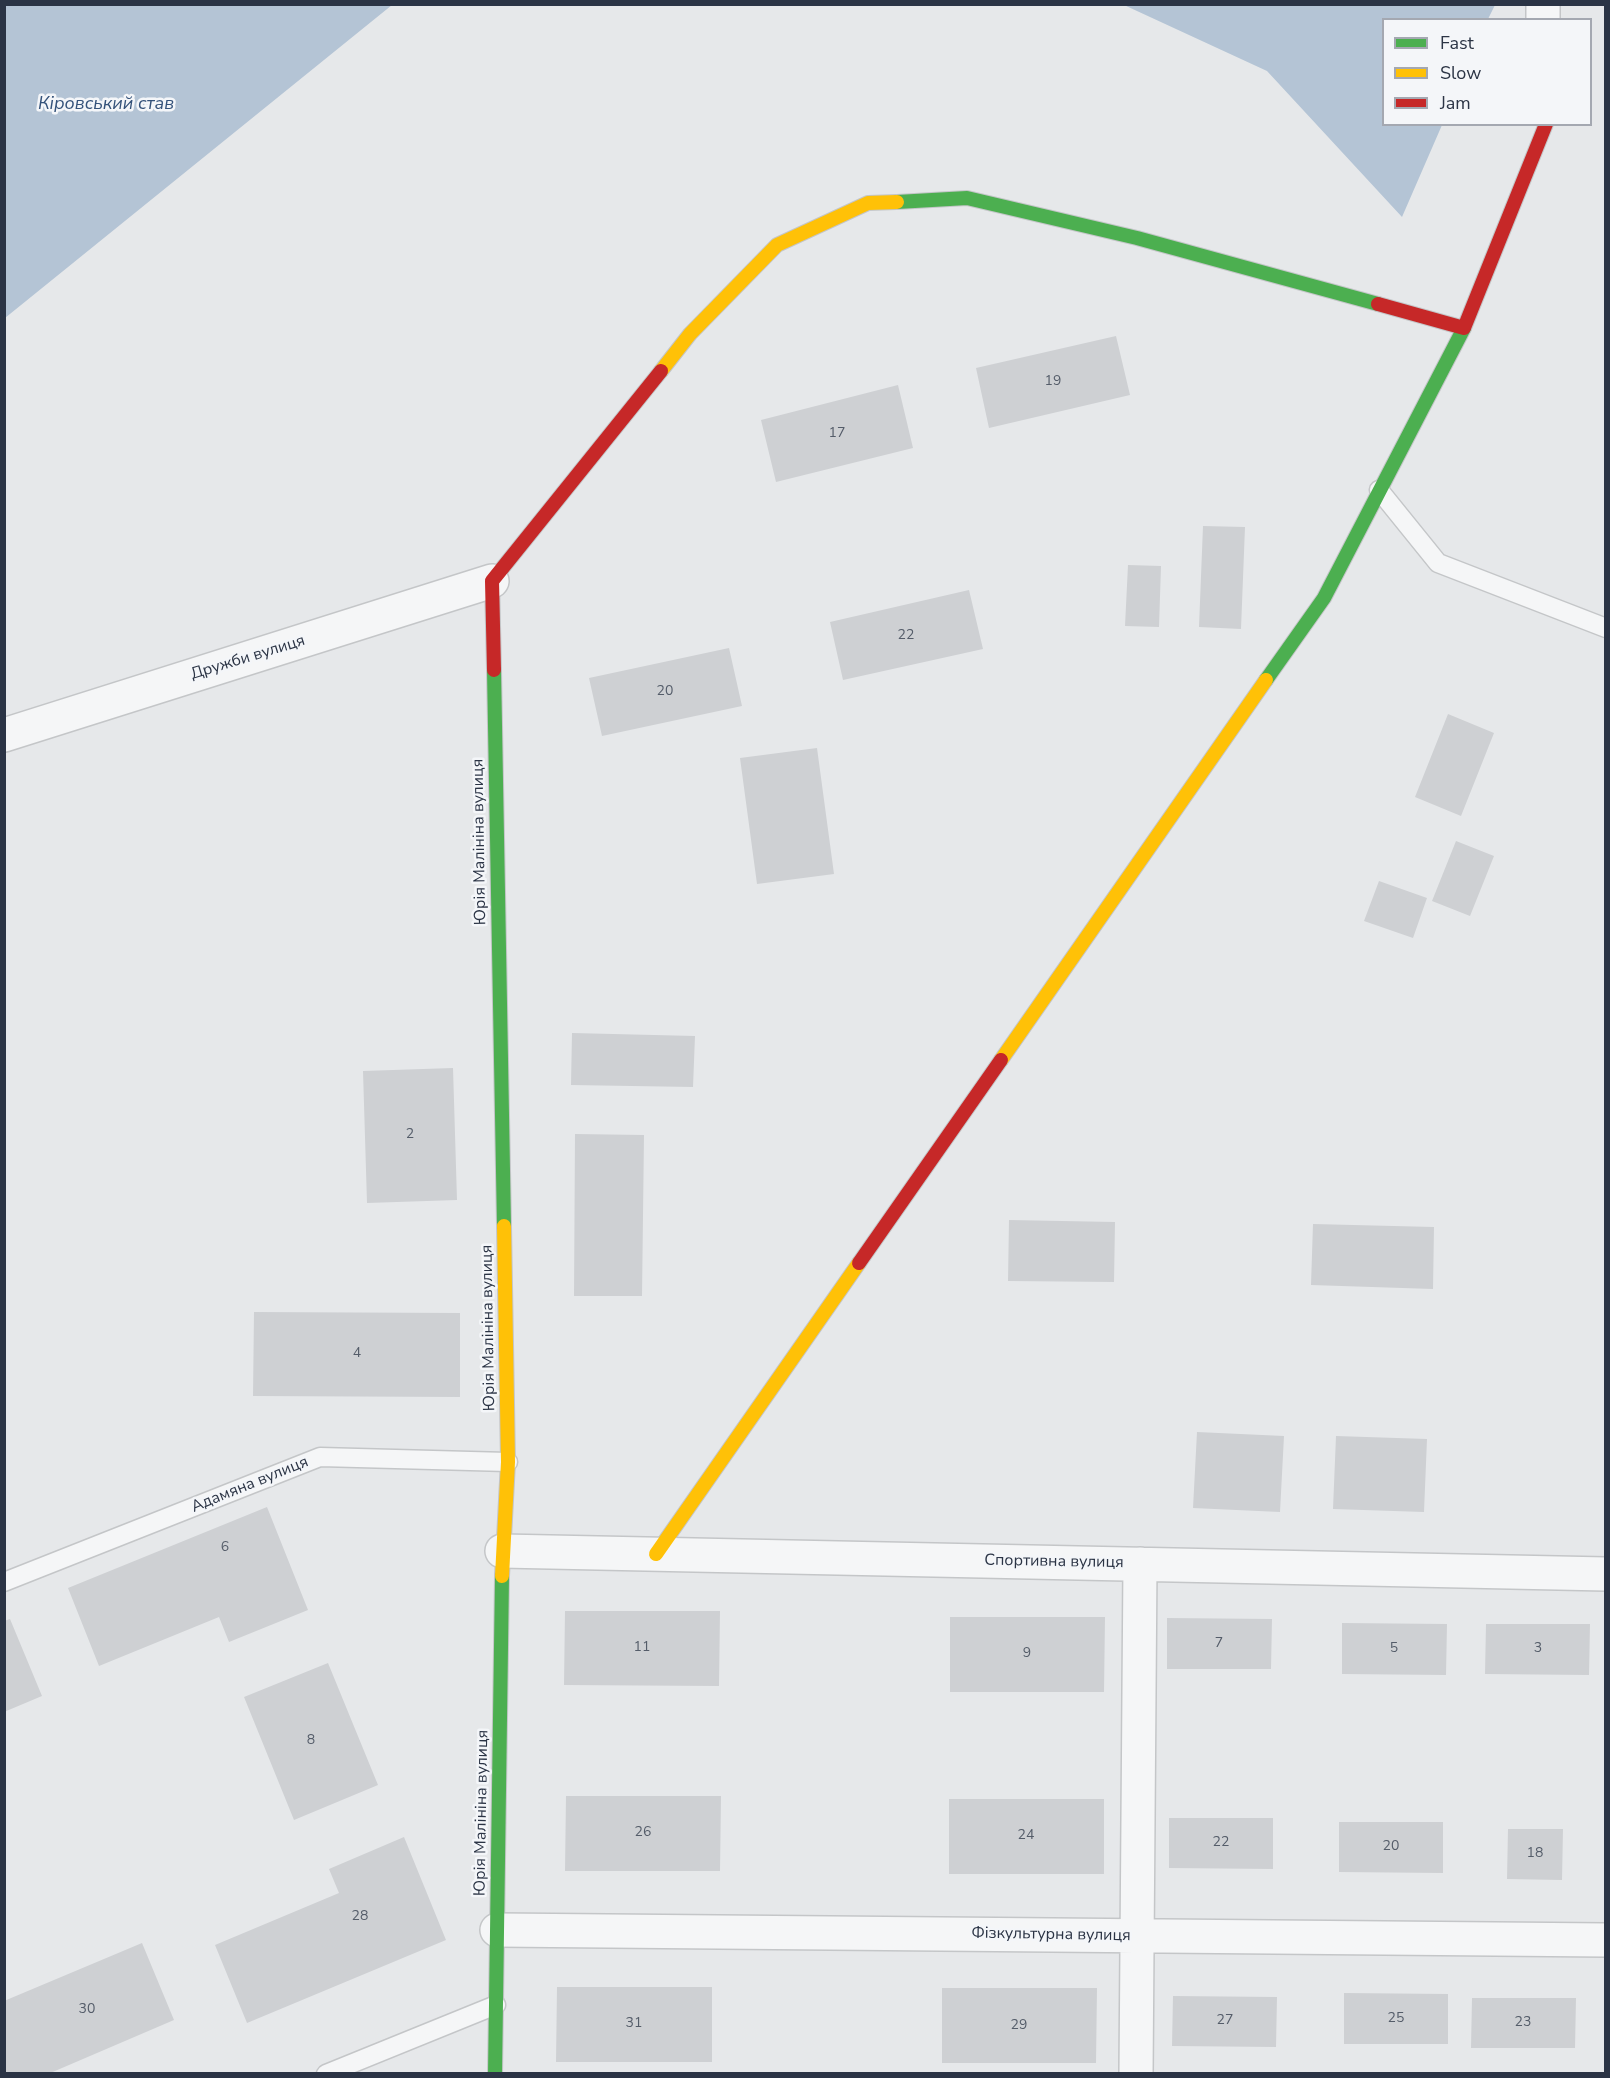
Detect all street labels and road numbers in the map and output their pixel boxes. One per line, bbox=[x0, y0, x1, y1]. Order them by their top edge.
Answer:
street label: Дружби вулиця bbox=[188, 631, 308, 685]
street label: Юрія Малініна вулиця bbox=[469, 759, 491, 925]
street label: Юрія Малініна вулиця bbox=[478, 1245, 500, 1411]
street label: Адамяна вулиця bbox=[189, 1453, 311, 1517]
street label: Спортивна вулиця bbox=[984, 1551, 1124, 1573]
street label: Юрія Малініна вулиця bbox=[471, 1730, 493, 1896]
street label: Фiзкультурна вулиця bbox=[971, 1924, 1131, 1946]

